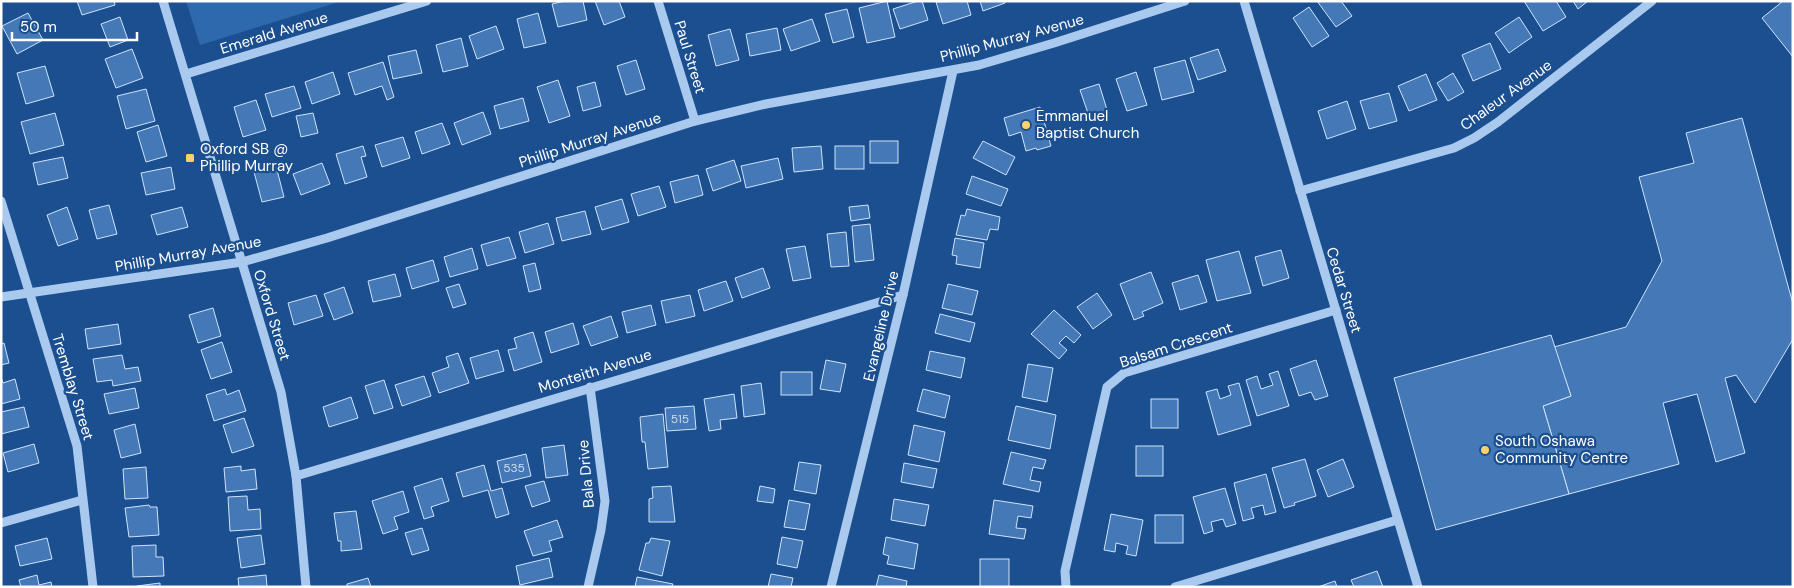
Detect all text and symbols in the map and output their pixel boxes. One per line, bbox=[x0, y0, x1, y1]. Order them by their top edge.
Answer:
street label: Emerald Avenue bbox=[218, 7, 330, 59]
street label: Phillip Murray Avenue bbox=[938, 9, 1086, 67]
scale bar bbox=[12, 10, 138, 42]
text: 50 m bbox=[20, 17, 57, 37]
street label: Paul Street bbox=[669, 18, 711, 96]
street label: Chaleur Avenue bbox=[1456, 55, 1556, 135]
place label: Emmanuel Baptist Church bbox=[1036, 106, 1139, 143]
street label: Phillip Murray Avenue bbox=[516, 108, 664, 172]
marker: Emmanuel Baptist Church bbox=[1020, 119, 1032, 131]
place label: Oxford SB @ Phillip Murray bbox=[200, 139, 294, 176]
marker: Oxford SB @ Phillip Murray bbox=[184, 152, 196, 164]
street label: Phillip Murray Avenue bbox=[113, 231, 263, 277]
street label: Cedar Street bbox=[1321, 245, 1367, 336]
street label: Oxford Street bbox=[249, 267, 295, 363]
street label: Evangeline Drive bbox=[859, 269, 903, 383]
street label: Balsam Crescent bbox=[1117, 317, 1235, 373]
street label: Tremblay Street bbox=[47, 331, 99, 443]
street label: Monteith Avenue bbox=[536, 344, 654, 398]
house number: 515 bbox=[671, 411, 689, 427]
place label: South Oshawa Community Centre bbox=[1495, 431, 1628, 468]
street label: Bala Drive bbox=[573, 439, 599, 509]
marker: South Oshawa Community Centre bbox=[1479, 444, 1491, 456]
house number: 535 bbox=[503, 460, 525, 476]

